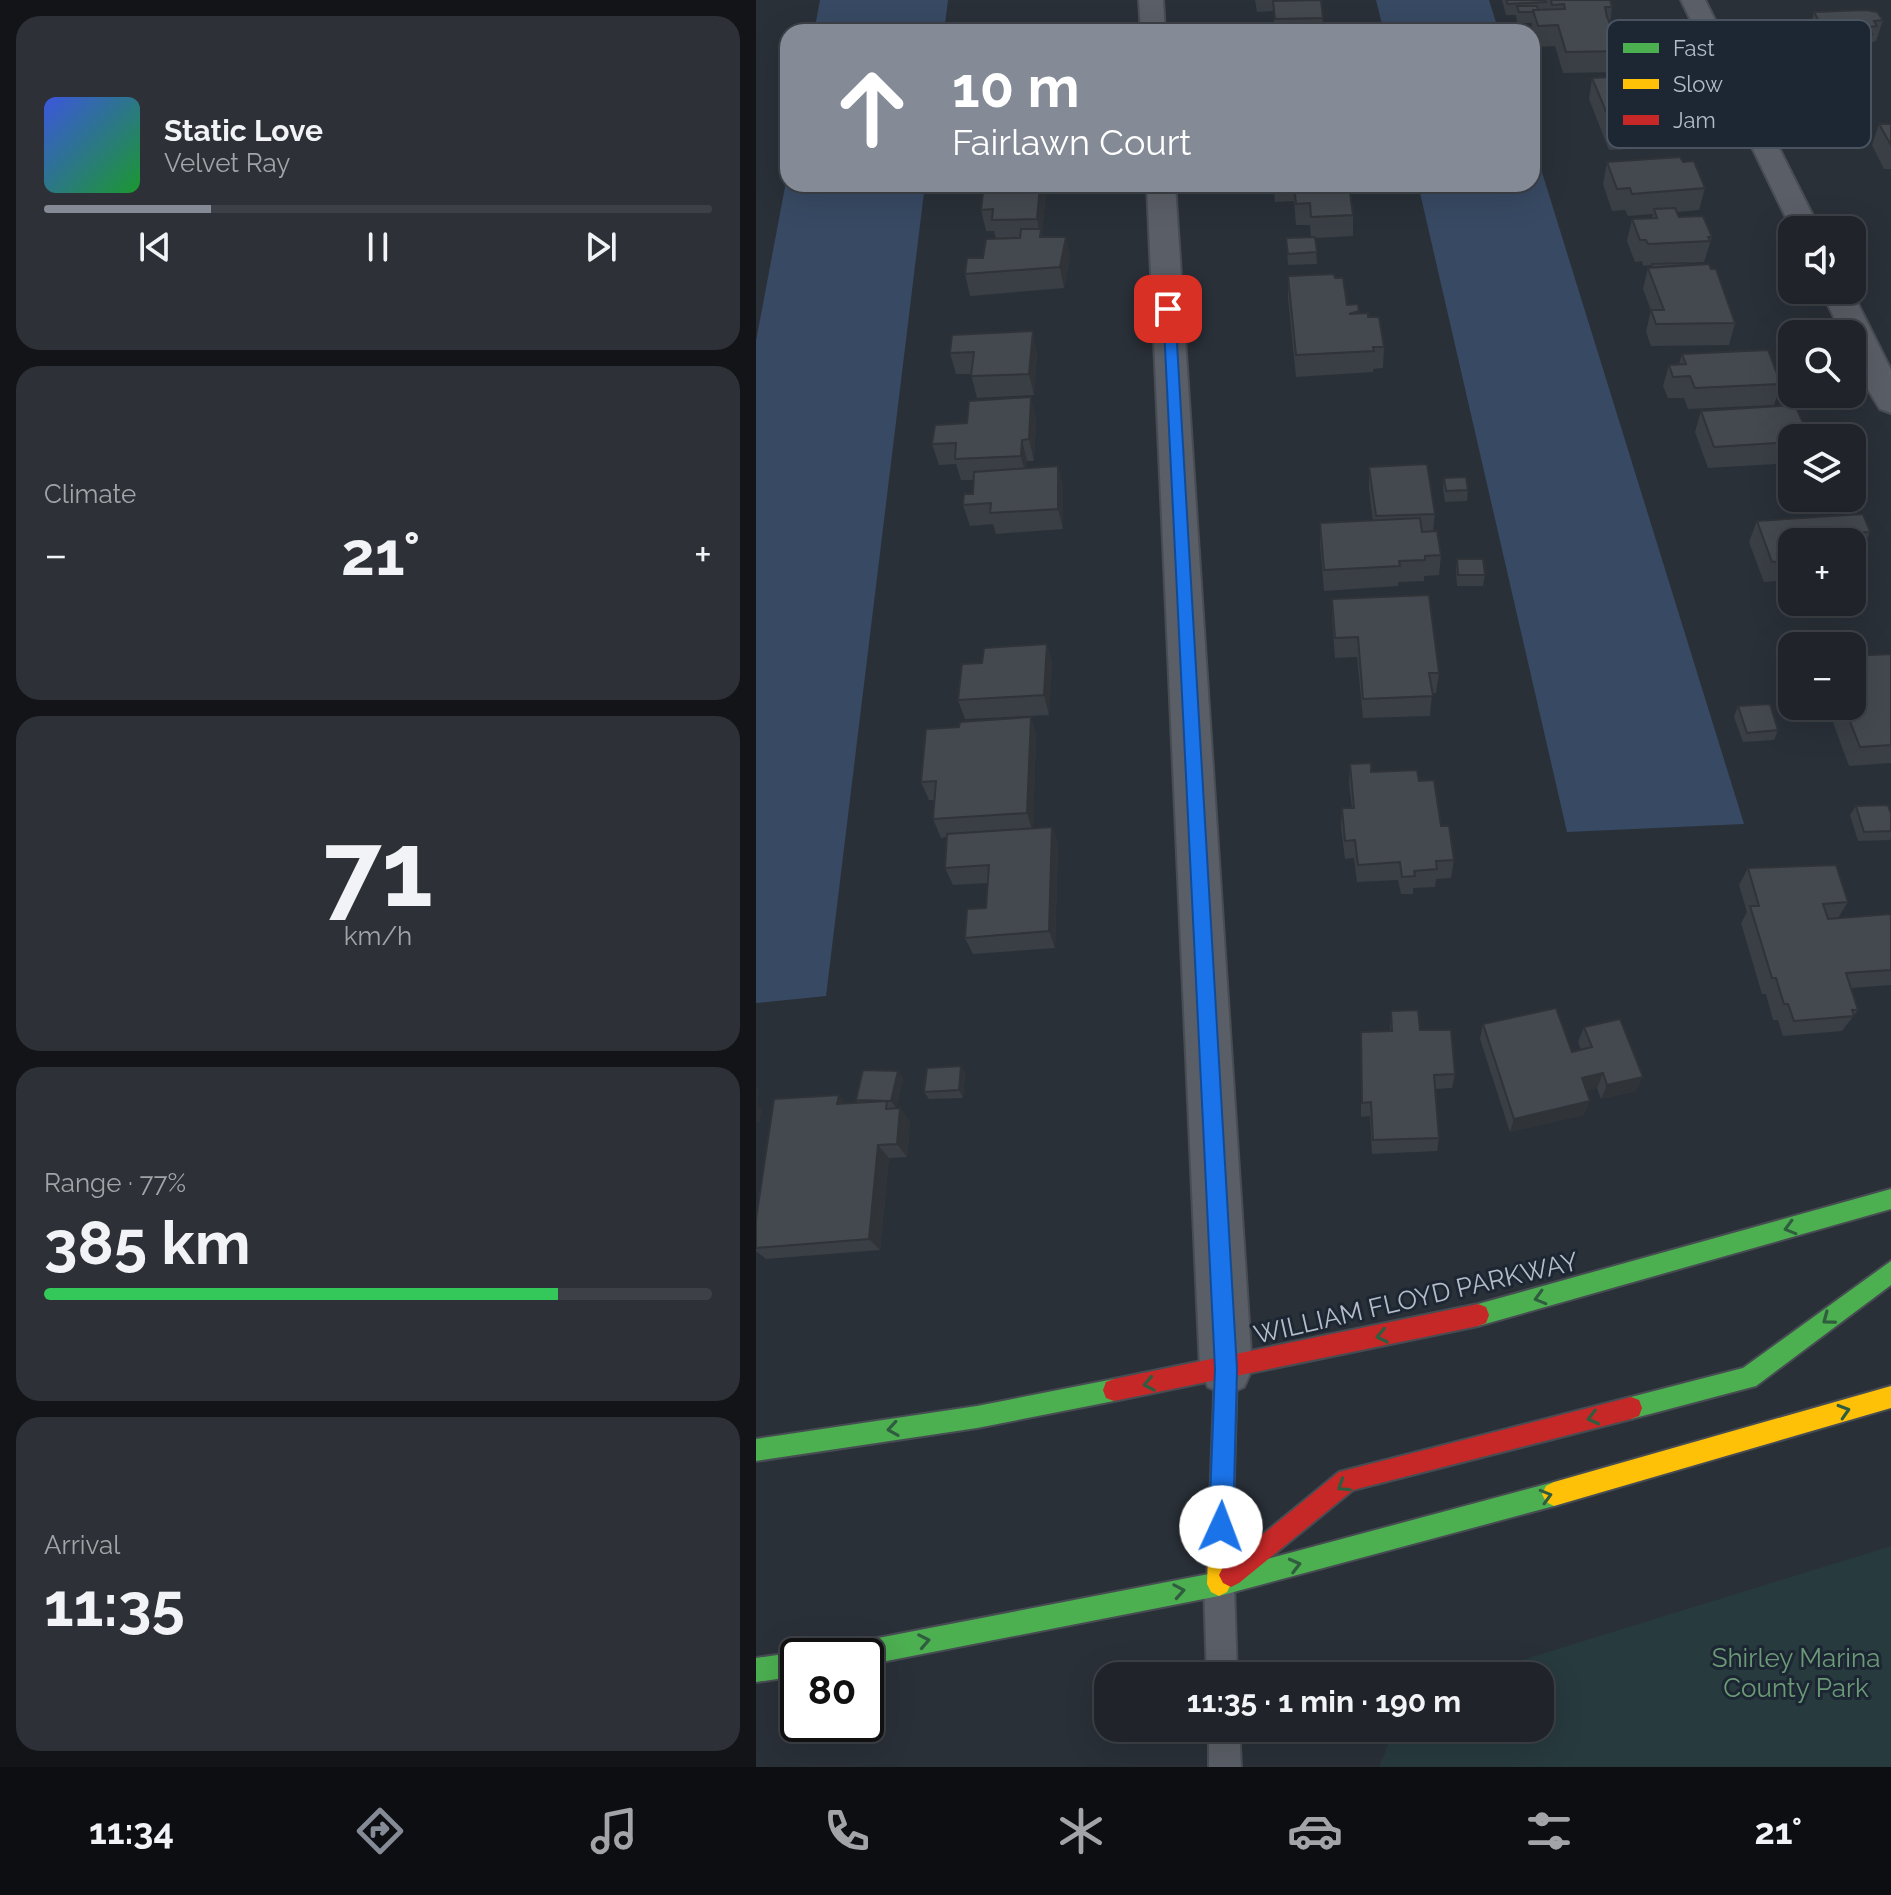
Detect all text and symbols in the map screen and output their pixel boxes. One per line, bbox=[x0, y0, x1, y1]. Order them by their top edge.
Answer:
legend bbox=[1607, 20, 1871, 148]
text: Fast bbox=[1673, 35, 1715, 61]
text: 10 m bbox=[952, 54, 1080, 120]
icon: ahead bbox=[820, 56, 924, 160]
text: Slow bbox=[1673, 71, 1723, 97]
text: Jam bbox=[1673, 107, 1716, 133]
text: Static Love bbox=[164, 113, 323, 148]
text: Fairlawn Court bbox=[952, 121, 1191, 163]
text: Velvet Ray bbox=[164, 148, 290, 178]
map controls bbox=[1778, 216, 1866, 720]
button: sound bbox=[1778, 216, 1866, 304]
icon: previous bbox=[133, 225, 177, 269]
icon: pause bbox=[356, 225, 400, 269]
icon: next bbox=[579, 225, 623, 269]
pin bbox=[1134, 275, 1202, 343]
icon: arrive bbox=[1146, 287, 1190, 331]
button: search bbox=[1778, 320, 1866, 408]
button: layers bbox=[1778, 424, 1866, 512]
text: Climate bbox=[44, 479, 136, 509]
text: 21° bbox=[341, 519, 420, 589]
button: + bbox=[1778, 528, 1866, 616]
text: − bbox=[44, 529, 68, 580]
text: + bbox=[694, 529, 712, 580]
button: − bbox=[1778, 632, 1866, 720]
text: 71 bbox=[323, 808, 433, 930]
text: km/h bbox=[344, 921, 412, 951]
text: Range · 77% bbox=[44, 1168, 186, 1198]
text: 385 km bbox=[44, 1208, 251, 1278]
one-way arrow bbox=[1784, 1219, 1798, 1236]
street label: WILLIAM FLOYD PARKWAY bbox=[1251, 1246, 1581, 1350]
one-way arrow bbox=[1533, 1289, 1547, 1305]
one-way arrow bbox=[1823, 1309, 1837, 1324]
one-way arrow bbox=[1375, 1327, 1389, 1344]
one-way arrow bbox=[1143, 1375, 1157, 1392]
one-way arrow bbox=[1837, 1405, 1851, 1421]
one-way arrow bbox=[1586, 1408, 1600, 1425]
one-way arrow bbox=[887, 1420, 900, 1437]
one-way arrow bbox=[1337, 1476, 1351, 1491]
position arrow bbox=[1179, 1485, 1263, 1569]
one-way arrow bbox=[1538, 1489, 1552, 1506]
text: Arrival bbox=[44, 1530, 120, 1560]
one-way arrow bbox=[1287, 1557, 1301, 1574]
text: 11:35 bbox=[44, 1570, 185, 1640]
one-way arrow bbox=[1172, 1584, 1186, 1601]
one-way arrow bbox=[917, 1633, 930, 1650]
speed limit sign: 80 bbox=[780, 1638, 884, 1742]
park label: Shirley Marina County Park bbox=[1712, 1643, 1880, 1703]
text: 11:35 · 1 min · 190 m bbox=[1187, 1684, 1461, 1719]
icon: directions bbox=[352, 1803, 408, 1859]
icon: music bbox=[586, 1803, 642, 1859]
icon: phone bbox=[819, 1803, 875, 1859]
icon: climate bbox=[1053, 1803, 1109, 1859]
icon: car bbox=[1287, 1803, 1343, 1859]
icon: filters bbox=[1521, 1803, 1577, 1859]
text: 11:34 bbox=[89, 1810, 174, 1852]
text: 21° bbox=[1754, 1810, 1802, 1852]

